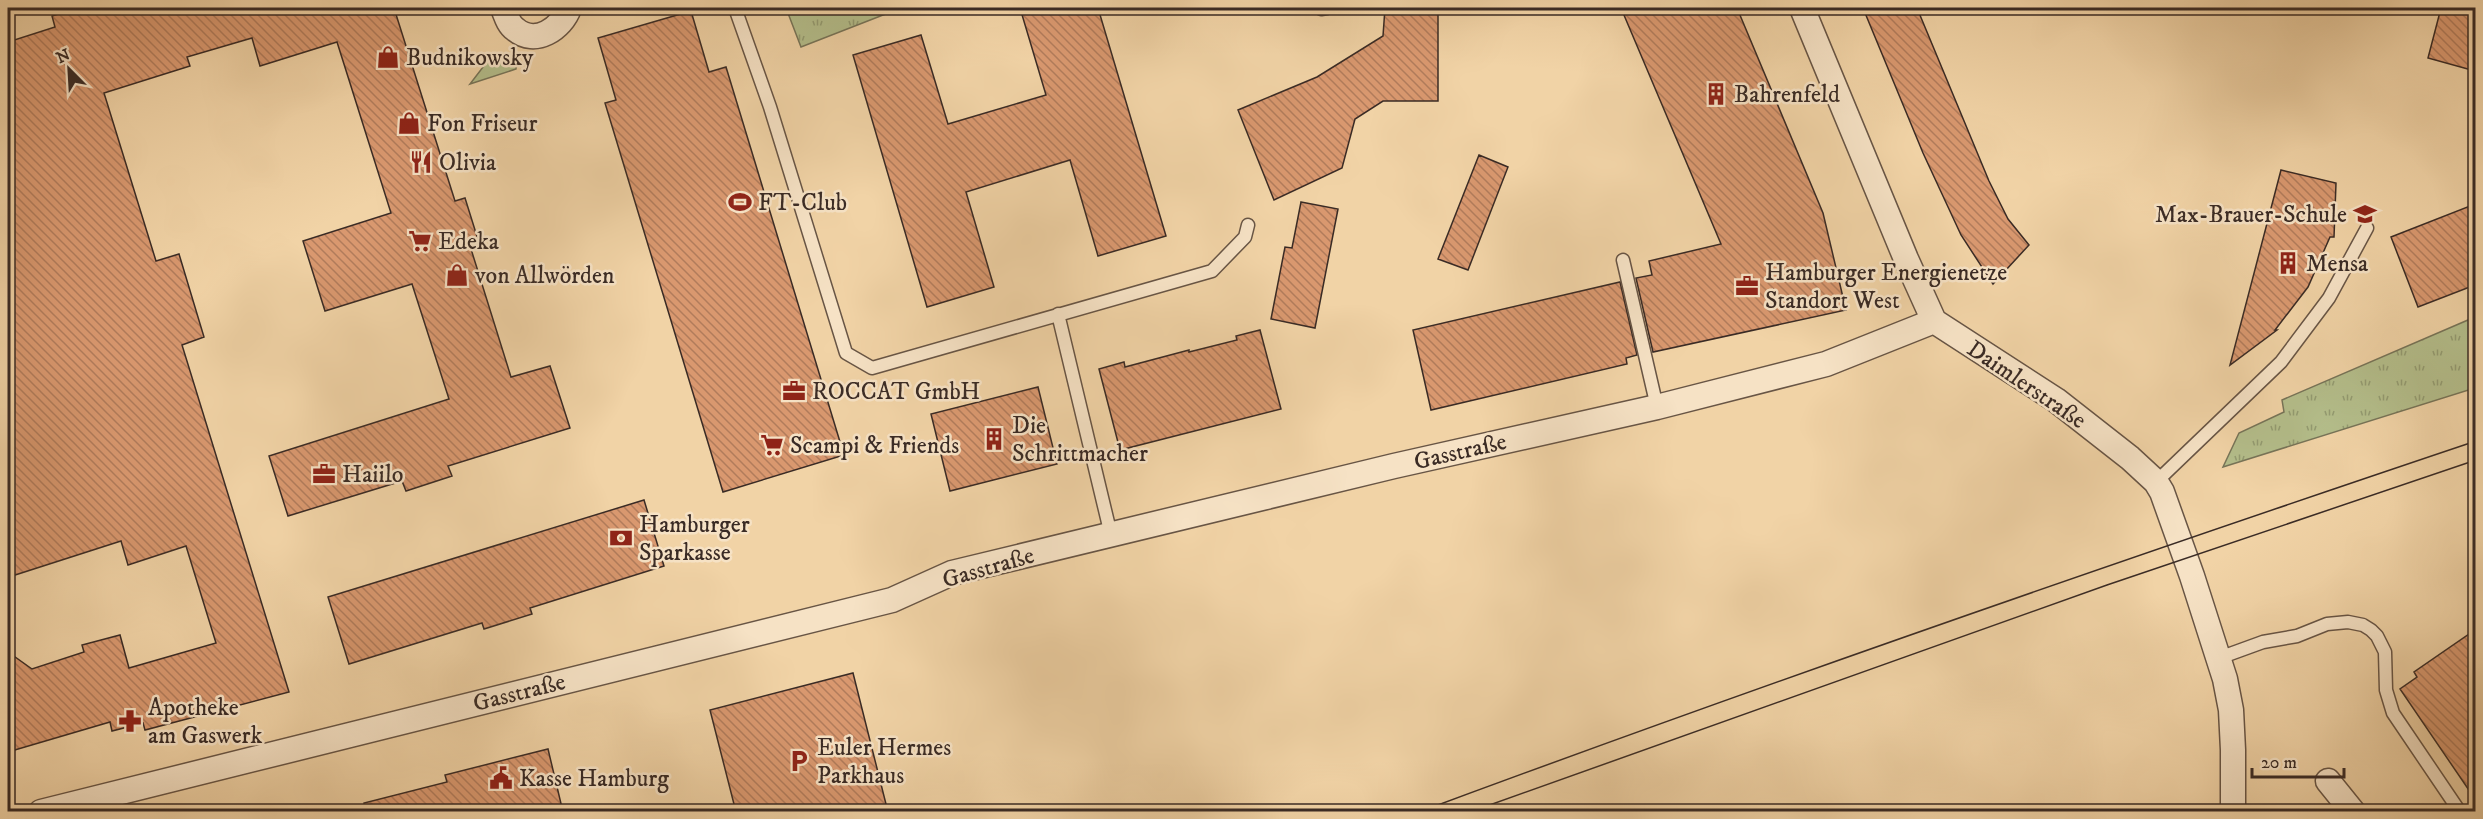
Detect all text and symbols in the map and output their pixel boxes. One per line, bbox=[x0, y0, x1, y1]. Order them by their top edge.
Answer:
north arrow bbox=[39, 39, 99, 99]
place label: Budnikowsky bbox=[406, 43, 534, 73]
text: N bbox=[53, 44, 73, 68]
shop icon: Budnikowsky bbox=[375, 44, 401, 70]
place label: Bahrenfeld bbox=[1734, 80, 1840, 110]
building icon: Bahrenfeld bbox=[1703, 81, 1729, 107]
place label: Fon Friseur bbox=[427, 109, 537, 139]
shop icon: Fon Friseur bbox=[396, 110, 422, 136]
place label: Olivia bbox=[439, 148, 497, 178]
restaurant icon: Olivia bbox=[408, 149, 434, 175]
place label: FT-Club bbox=[758, 188, 847, 218]
sports icon: FT-Club bbox=[727, 189, 753, 215]
place label: Max-Brauer-Schule bbox=[2155, 200, 2347, 230]
school or university icon: Max-Brauer-Schule bbox=[2352, 201, 2378, 227]
place label: Edeka bbox=[438, 227, 500, 257]
supermarket icon: Edeka bbox=[407, 228, 433, 254]
place label: Mensa bbox=[2306, 249, 2369, 279]
building icon: Mensa bbox=[2275, 250, 2301, 276]
place label: Hamburger Energienetze Standort West bbox=[1765, 258, 2007, 316]
place label: von Allwörden bbox=[474, 261, 615, 291]
shop icon: von Allwörden bbox=[444, 262, 470, 288]
office icon: Hamburger Energienetze Standort West bbox=[1734, 273, 1760, 299]
street label: Daimlerstraße bbox=[1961, 334, 2092, 436]
place label: ROCCAT GmbH bbox=[812, 377, 981, 407]
office icon: ROCCAT GmbH bbox=[781, 378, 807, 404]
place label: Die Schrittmacher bbox=[1012, 411, 1148, 469]
building icon: Die Schrittmacher bbox=[981, 426, 1007, 452]
street label: Gasstraße bbox=[1411, 427, 1510, 477]
place label: Scampi & Friends bbox=[790, 431, 959, 461]
supermarket icon: Scampi & Friends bbox=[759, 432, 785, 458]
place label: Haiilo bbox=[342, 460, 404, 490]
office icon: Haiilo bbox=[311, 461, 337, 487]
place label: Hamburger Sparkasse bbox=[639, 510, 750, 568]
bank icon: Hamburger Sparkasse bbox=[608, 525, 634, 551]
street label: Gasstraße bbox=[939, 541, 1038, 595]
street label: Gasstraße bbox=[470, 667, 569, 719]
place label: Apotheke am Gaswerk bbox=[148, 693, 262, 751]
pharmacy icon: Apotheke am Gaswerk bbox=[117, 708, 143, 734]
place label: Euler Hermes Parkhaus bbox=[817, 733, 951, 791]
scale bar bbox=[2252, 741, 2344, 779]
parking icon: Euler Hermes Parkhaus bbox=[786, 748, 812, 774]
text: 20 m bbox=[2261, 752, 2297, 774]
place label: Kasse Hamburg bbox=[519, 764, 669, 794]
public building icon: Kasse Hamburg bbox=[488, 765, 514, 791]

